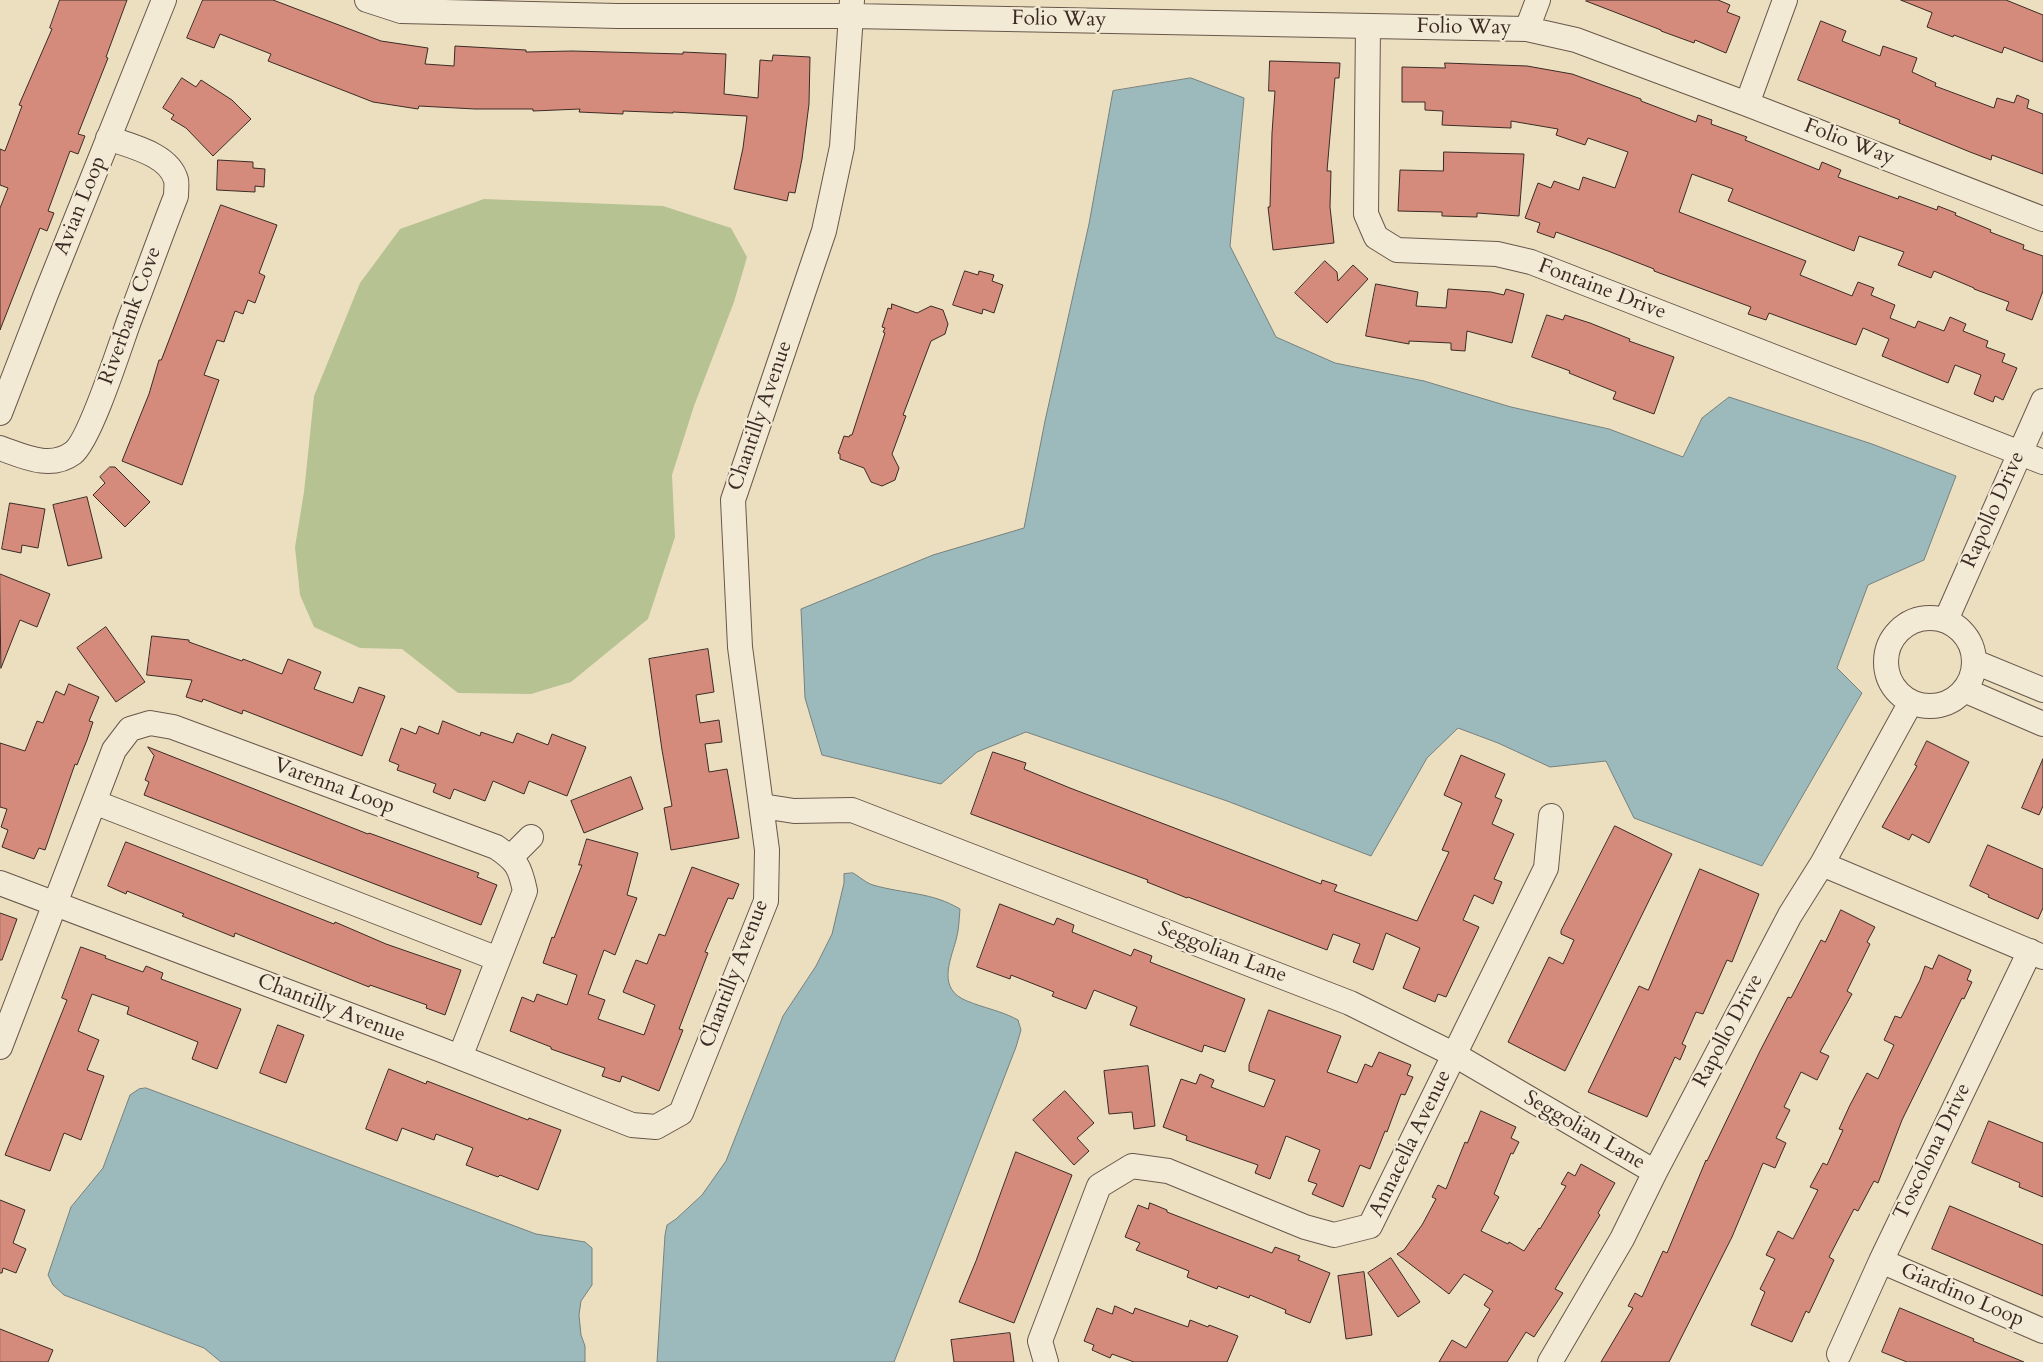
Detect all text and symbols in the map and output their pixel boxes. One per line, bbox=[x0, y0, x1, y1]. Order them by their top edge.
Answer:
street label: Folio Way bbox=[1011, 7, 1107, 33]
street label: Folio Way bbox=[1416, 15, 1512, 41]
street label: Folio Way bbox=[1800, 114, 1898, 172]
street label: Avian Loop bbox=[50, 153, 112, 259]
street label: Riverbank Cove bbox=[94, 244, 168, 388]
street label: Fontaine Drive bbox=[1535, 254, 1669, 326]
street label: Chantilly Avenue bbox=[724, 338, 798, 494]
street label: Rapollo Drive bbox=[1957, 448, 2031, 572]
street label: Varenna Loop bbox=[270, 753, 398, 821]
street label: Chantilly Avenue bbox=[695, 896, 775, 1052]
street label: Seggolian Lane bbox=[1154, 917, 1290, 989]
street label: Chantilly Avenue bbox=[253, 969, 409, 1049]
street label: Rapollo Drive bbox=[1689, 970, 1769, 1092]
street label: Annacella Avenue bbox=[1364, 1066, 1458, 1222]
street label: Toscolona Drive bbox=[1889, 1080, 1977, 1224]
street label: Seggolian Lane bbox=[1519, 1086, 1649, 1176]
street label: Giardino Loop bbox=[1896, 1259, 2028, 1333]

